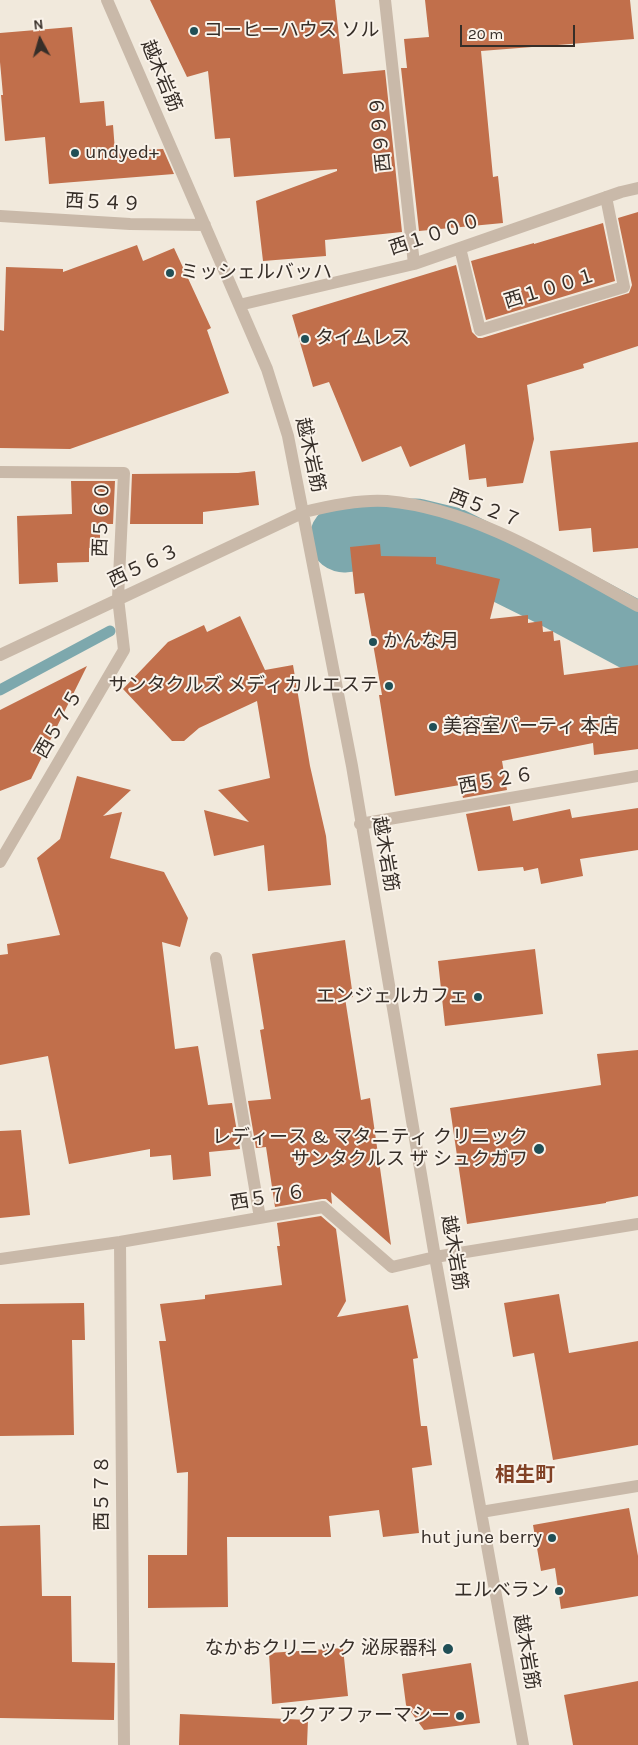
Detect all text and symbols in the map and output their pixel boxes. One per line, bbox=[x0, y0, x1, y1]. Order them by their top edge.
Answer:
north arrow bbox=[15, 15, 65, 65]
scale bar bbox=[463, 15, 578, 47]
text: N bbox=[32, 16, 44, 34]
place label: コーヒーハウス ソル bbox=[204, 20, 380, 42]
marker: コーヒーハウス ソル bbox=[188, 25, 200, 37]
text: 20 m bbox=[468, 25, 503, 43]
street label: 越木岩筋 bbox=[136, 37, 186, 115]
street label: 西９９９ bbox=[366, 95, 396, 173]
place label: undyed+ bbox=[85, 142, 159, 164]
marker: undyed+ bbox=[69, 147, 81, 159]
street label: 西５４９ bbox=[64, 190, 142, 216]
street label: 西１０００ bbox=[386, 209, 484, 261]
place label: ミッシェルバッハ bbox=[180, 262, 332, 284]
street label: 西１００１ bbox=[501, 264, 599, 314]
marker: ミッシェルバッハ bbox=[164, 267, 176, 279]
place label: タイムレス bbox=[315, 328, 410, 350]
marker: タイムレス bbox=[299, 333, 311, 345]
street label: 越木岩筋 bbox=[290, 415, 330, 495]
street label: 西５６０ bbox=[89, 481, 115, 557]
street label: 西５２７ bbox=[445, 485, 525, 533]
street label: 西５６３ bbox=[105, 540, 183, 592]
place label: かんな月 bbox=[383, 631, 459, 653]
marker: かんな月 bbox=[367, 636, 379, 648]
place label: サンタクルズ メディカルエステ bbox=[108, 675, 379, 697]
marker: サンタクルズ メディカルエステ bbox=[383, 680, 395, 692]
street label: 西５７５ bbox=[30, 685, 88, 763]
place label: 美容室パーティ 本店 bbox=[443, 716, 619, 738]
marker: 美容室パーティ 本店 bbox=[427, 721, 439, 733]
street label: 西５２６ bbox=[457, 763, 535, 799]
street label: 越木岩筋 bbox=[367, 815, 403, 893]
place label: エンジェルカフェ bbox=[316, 986, 468, 1008]
marker: エンジェルカフェ bbox=[472, 991, 484, 1003]
place label: レディース & マタニティ クリニック サンタクルス ザ シュクガワ bbox=[212, 1127, 528, 1171]
marker: レディース & マタニティ クリニック サンタクルス ザ シュクガワ bbox=[532, 1142, 546, 1156]
street label: 西５７６ bbox=[229, 1181, 307, 1215]
street label: 越木岩筋 bbox=[436, 1214, 472, 1292]
street label: 西５７８ bbox=[92, 1455, 114, 1531]
district label: 相生町 bbox=[495, 1463, 555, 1487]
place label: hut june berry bbox=[421, 1527, 542, 1549]
marker: hut june berry bbox=[546, 1532, 558, 1544]
place label: エルベラン bbox=[454, 1580, 549, 1602]
marker: エルベラン bbox=[553, 1585, 565, 1597]
street label: 越木岩筋 bbox=[508, 1613, 544, 1691]
place label: なかおクリニック 泌尿器科 bbox=[204, 1638, 437, 1660]
marker: なかおクリニック 泌尿器科 bbox=[441, 1642, 455, 1656]
place label: アクアファーマシー bbox=[279, 1705, 450, 1727]
marker: アクアファーマシー bbox=[454, 1710, 466, 1722]

